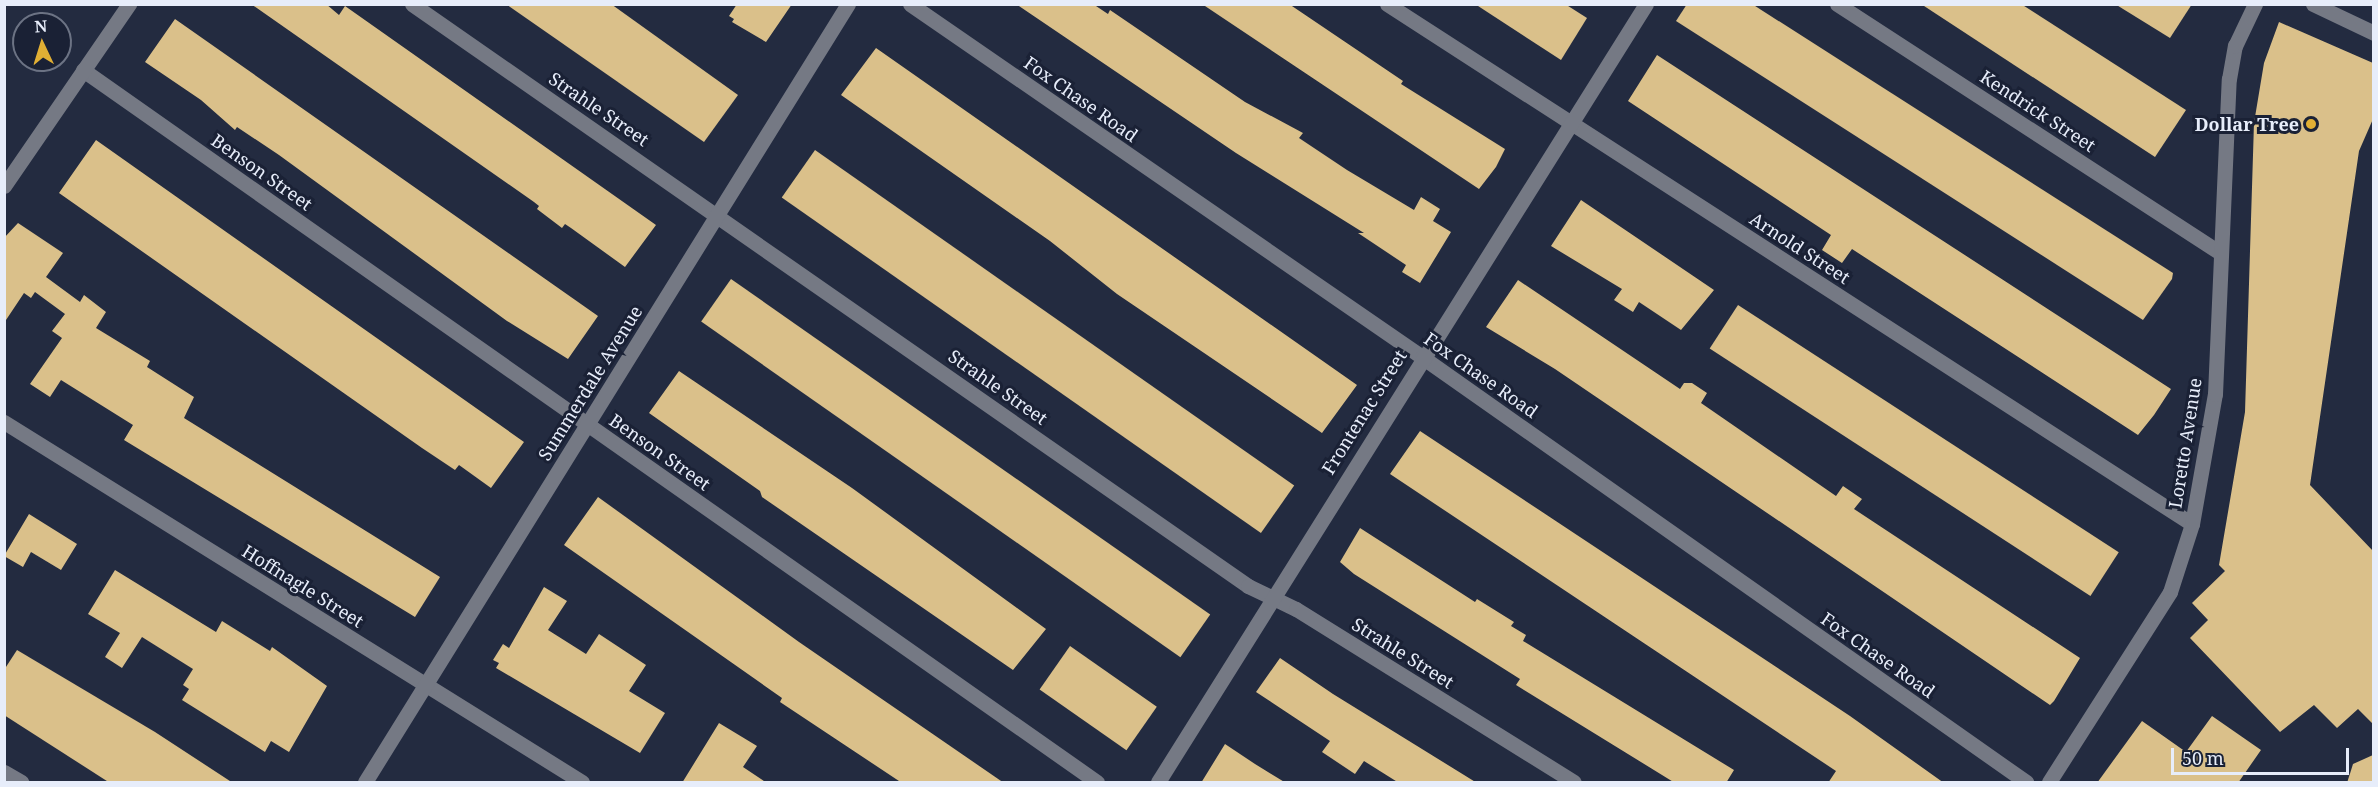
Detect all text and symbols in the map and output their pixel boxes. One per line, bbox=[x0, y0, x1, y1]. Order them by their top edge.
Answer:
north arrow bbox=[12, 12, 72, 72]
text: N bbox=[34, 15, 48, 37]
street label: Fox Chase Road bbox=[1020, 52, 1142, 146]
street label: Kendrick Street bbox=[1976, 66, 2100, 156]
street label: Strahle Street bbox=[545, 68, 653, 150]
place label: Dollar Tree bbox=[2195, 113, 2299, 135]
marker: Dollar Tree bbox=[2304, 117, 2318, 131]
street label: Benson Street bbox=[207, 129, 317, 215]
street label: Arnold Street bbox=[1746, 208, 1854, 288]
street label: Summerdale Avenue bbox=[533, 301, 647, 465]
street label: Fox Chase Road bbox=[1420, 328, 1542, 422]
street label: Strahle Street bbox=[944, 345, 1052, 429]
street label: Frontenac Street bbox=[1317, 346, 1411, 478]
street label: Loretto Avenue bbox=[2164, 376, 2206, 510]
street label: Benson Street bbox=[605, 409, 715, 495]
street label: Hoffnagle Street bbox=[238, 540, 368, 632]
street label: Fox Chase Road bbox=[1817, 608, 1939, 702]
street label: Strahle Street bbox=[1348, 613, 1458, 693]
scale bar bbox=[2174, 736, 2352, 774]
text: 50 m bbox=[2182, 746, 2224, 770]

